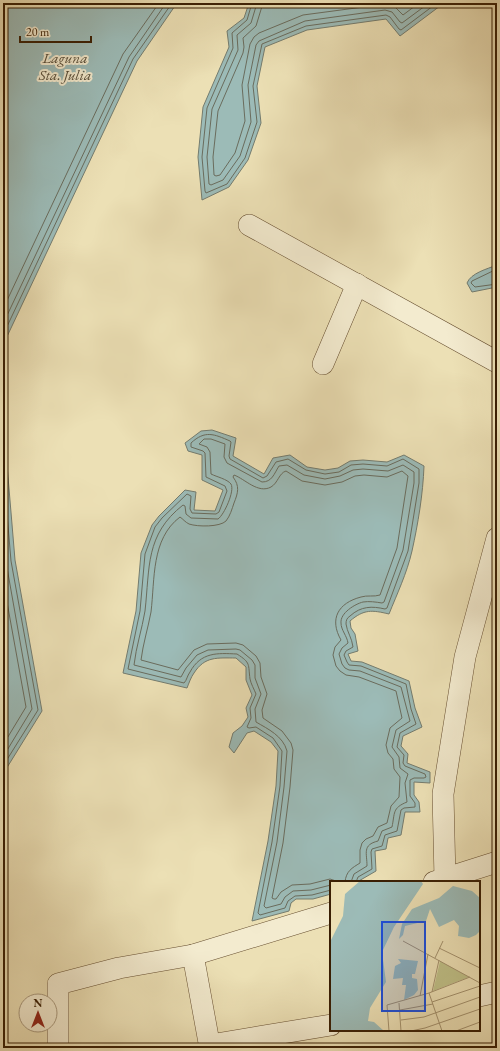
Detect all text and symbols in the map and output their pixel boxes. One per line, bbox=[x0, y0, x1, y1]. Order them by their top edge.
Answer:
scale bar bbox=[20, 18, 91, 44]
text: 20 m bbox=[26, 24, 50, 40]
water label: Laguna Sta. Julia bbox=[38, 48, 91, 84]
inset map bbox=[330, 881, 480, 1031]
north arrow bbox=[18, 993, 58, 1033]
text: N bbox=[34, 996, 43, 1010]

